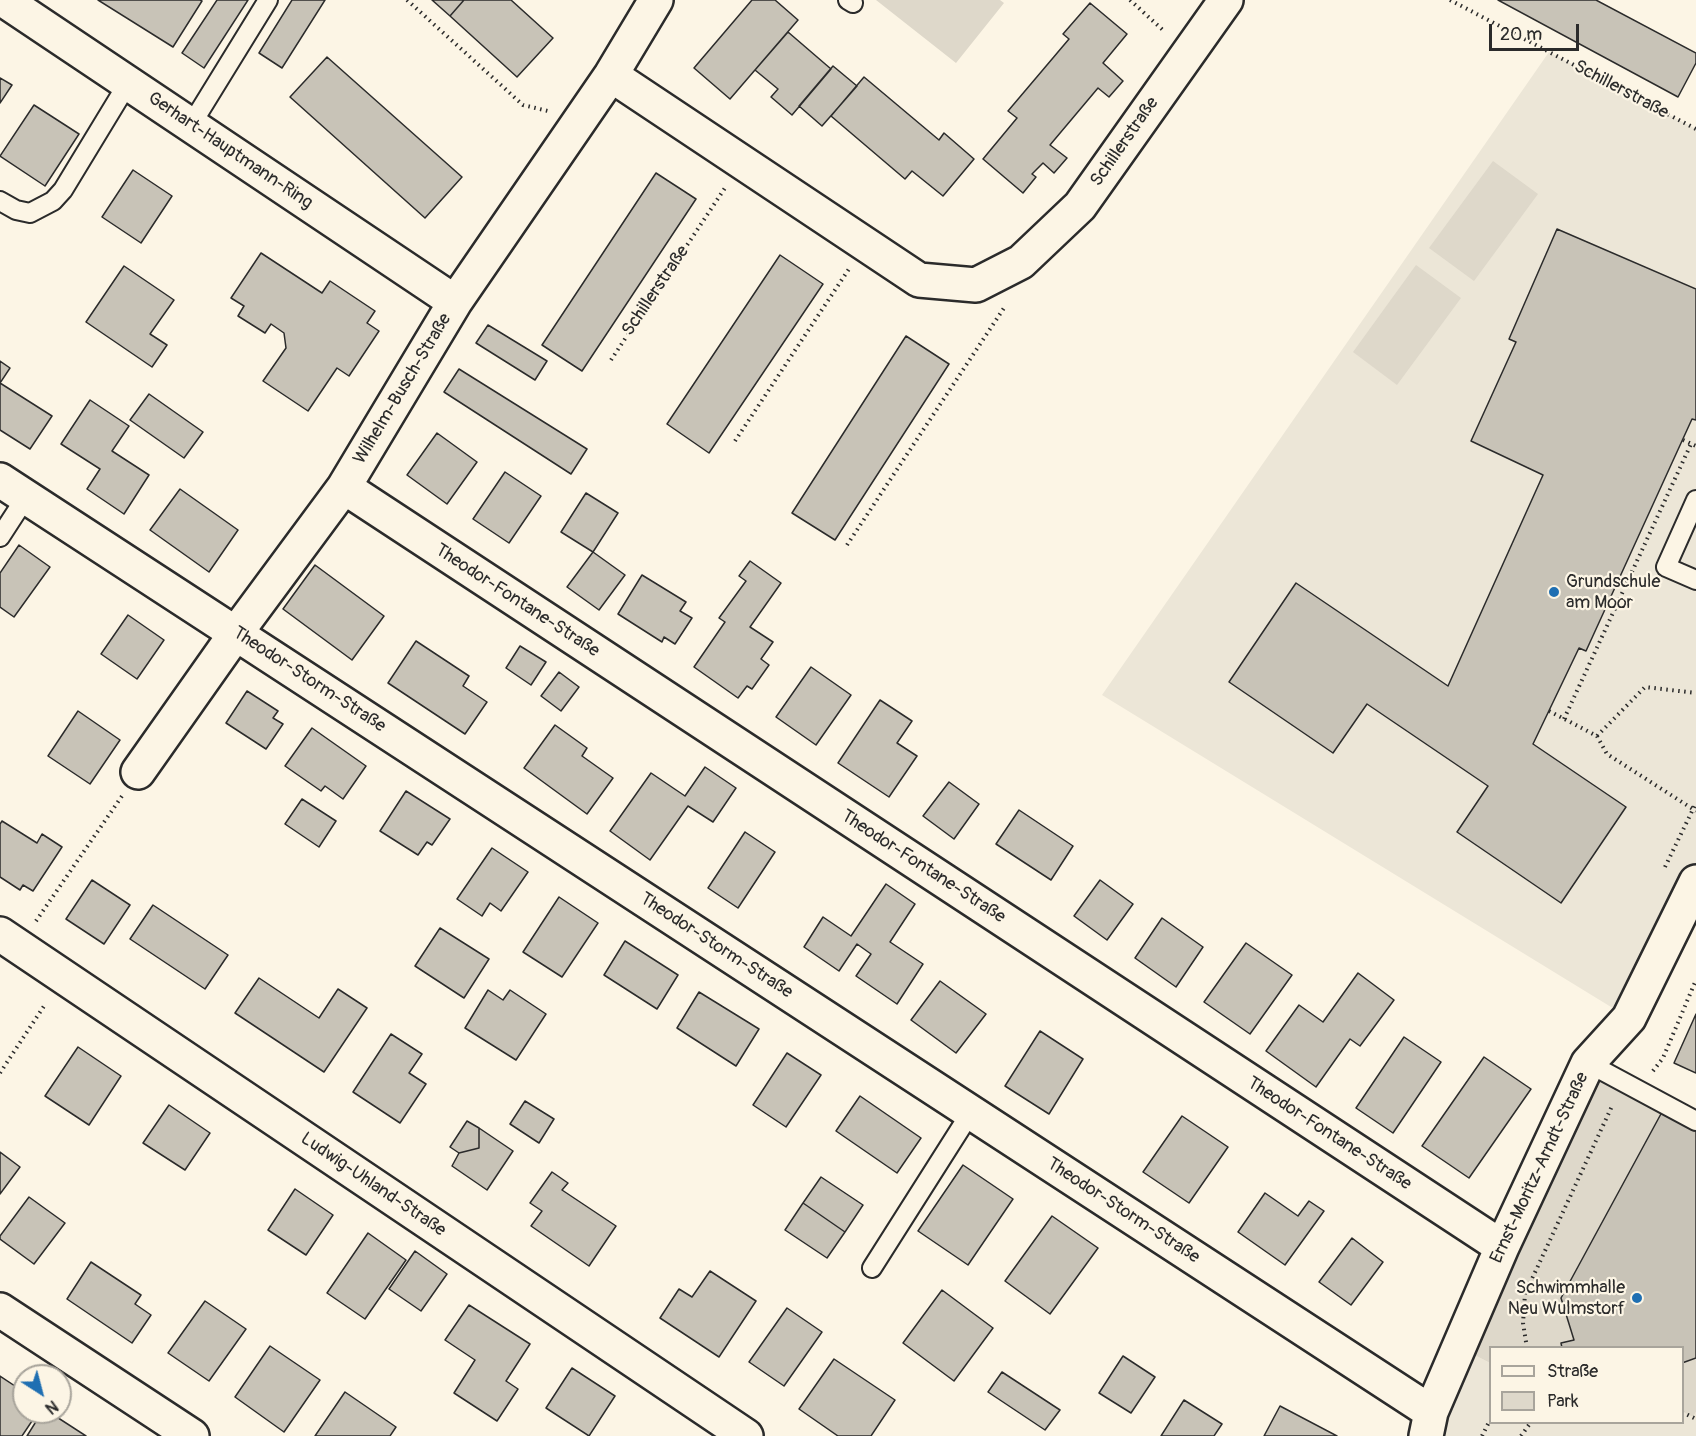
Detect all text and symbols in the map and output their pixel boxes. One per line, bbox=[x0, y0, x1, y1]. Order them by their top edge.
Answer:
scale bar bbox=[1492, 12, 1582, 50]
text: 20 m bbox=[1500, 23, 1542, 46]
street label: Schillerstraße bbox=[1570, 56, 1672, 124]
street label: Gerhart-Hauptmann-Ring bbox=[143, 88, 317, 214]
street label: Schillerstraße bbox=[1086, 93, 1164, 191]
street label: Schillerstraße bbox=[618, 242, 694, 340]
street label: Wilhelm-Busch-Straße bbox=[349, 310, 457, 468]
street label: Theodor-Fontane-Straße bbox=[431, 540, 603, 662]
place label: Grundschule am Moor bbox=[1566, 571, 1660, 614]
marker: Grundschule am Moor bbox=[1547, 585, 1561, 599]
street label: Theodor-Storm-Straße bbox=[229, 622, 389, 738]
street label: Theodor-Fontane-Straße bbox=[837, 806, 1009, 928]
street label: Theodor-Storm-Straße bbox=[636, 888, 796, 1004]
street label: Ernst-Moritz-Arndt-Straße bbox=[1486, 1069, 1594, 1267]
street label: Theodor-Fontane-Straße bbox=[1243, 1073, 1415, 1195]
street label: Ludwig-Uhland-Straße bbox=[296, 1128, 450, 1242]
street label: Theodor-Storm-Straße bbox=[1043, 1153, 1203, 1269]
place label: Schwimmhalle Neu Wulmstorf bbox=[1508, 1277, 1625, 1320]
marker: Schwimmhalle Neu Wulmstorf bbox=[1630, 1291, 1644, 1305]
legend bbox=[1489, 1346, 1684, 1424]
text: Straße bbox=[1547, 1360, 1598, 1383]
north arrow bbox=[12, 1364, 72, 1424]
text: Park bbox=[1547, 1390, 1579, 1413]
text: N bbox=[41, 1396, 62, 1418]

